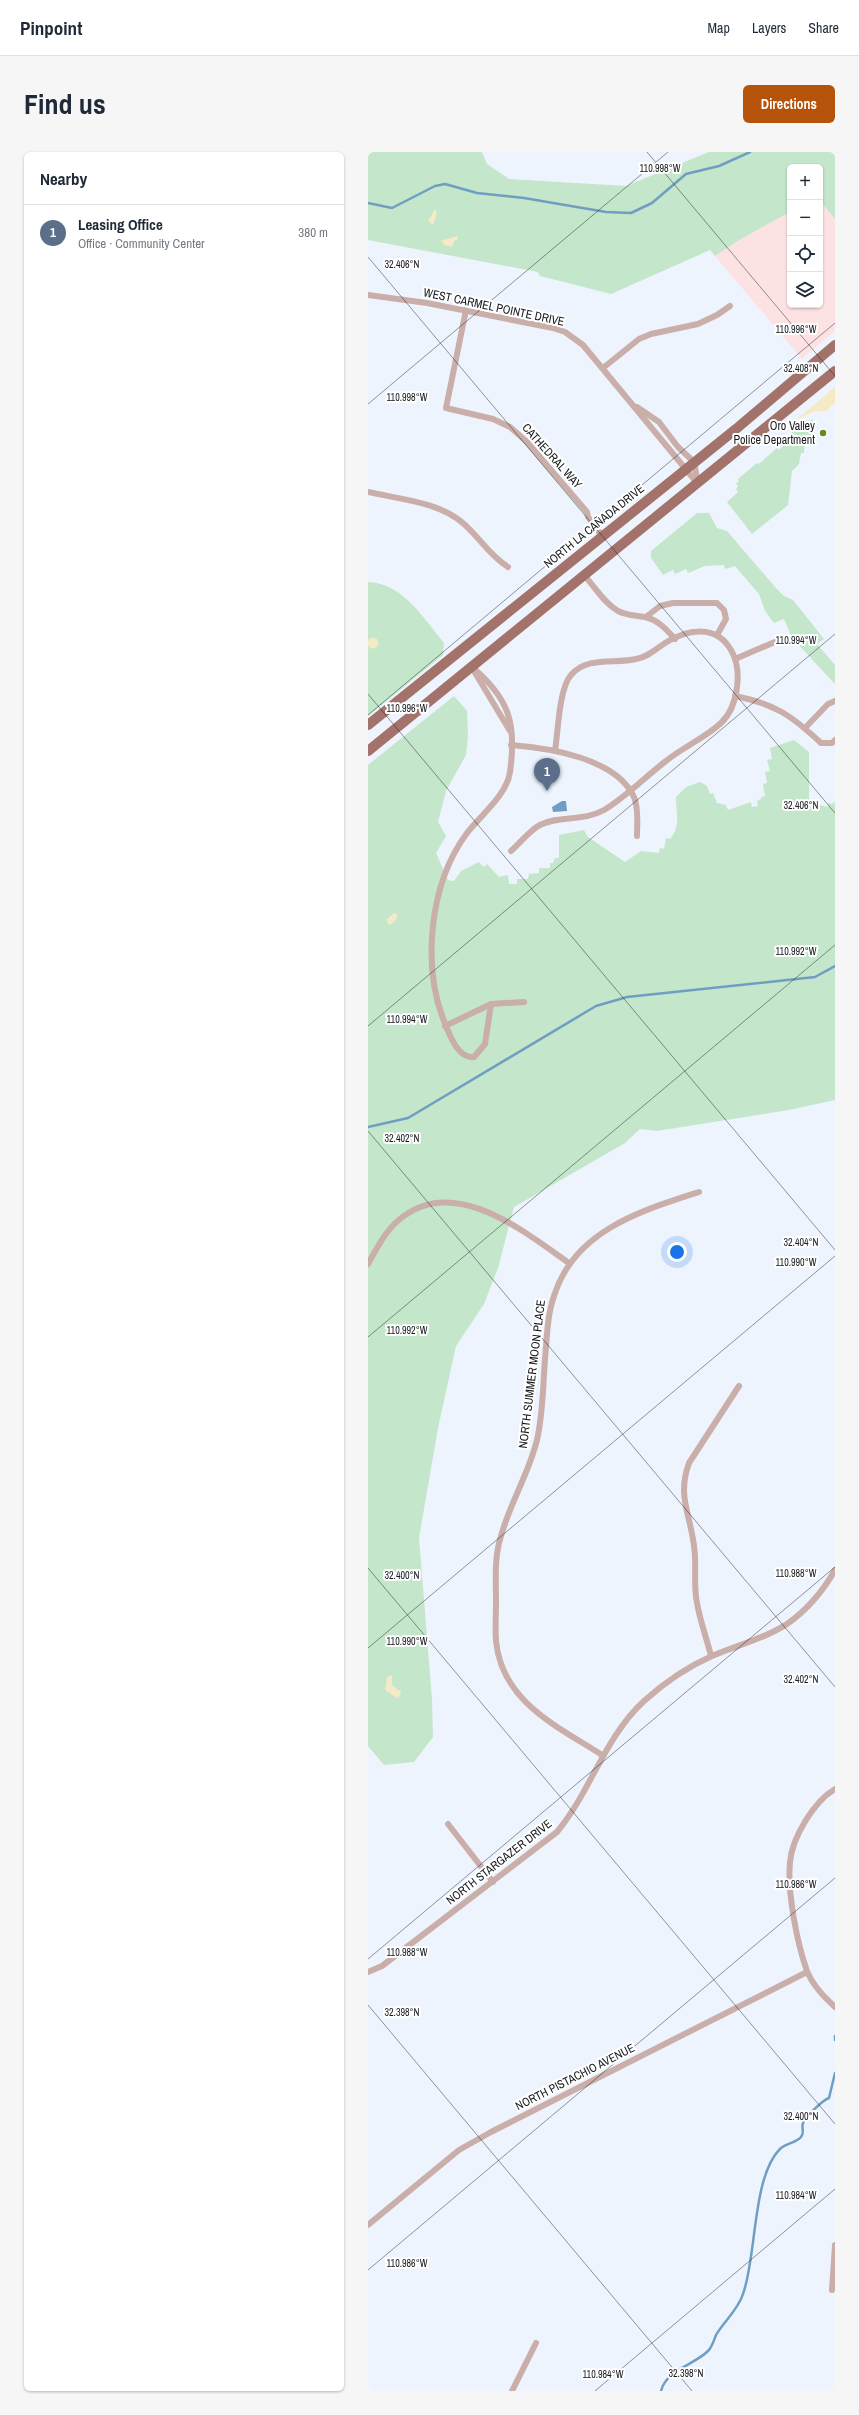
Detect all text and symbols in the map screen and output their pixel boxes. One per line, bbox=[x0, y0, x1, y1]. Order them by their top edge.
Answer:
text: Pinpoint bbox=[20, 15, 82, 41]
text: Map bbox=[708, 19, 730, 37]
text: Layers bbox=[752, 19, 786, 37]
text: Share bbox=[808, 19, 839, 37]
text: Find us bbox=[24, 85, 106, 123]
button: Directions bbox=[743, 85, 835, 123]
text: 110.998°W bbox=[640, 162, 681, 175]
map controls bbox=[787, 164, 823, 308]
button: + bbox=[787, 164, 823, 200]
text: Nearby bbox=[40, 167, 87, 190]
button: − bbox=[787, 200, 823, 236]
text: Leasing Office bbox=[78, 214, 163, 235]
text: 1 bbox=[50, 224, 56, 241]
text: 380 m bbox=[298, 224, 328, 241]
text: Office · Community Center bbox=[78, 235, 205, 252]
button: locate bbox=[787, 236, 823, 272]
text: 32.406°N bbox=[385, 258, 420, 271]
button: layers bbox=[787, 272, 823, 308]
street label: WEST CARMEL POINTE DRIVE bbox=[422, 284, 566, 330]
text: 110.996°W bbox=[776, 323, 817, 336]
text: 32.408°N bbox=[784, 362, 819, 375]
text: 110.998°W bbox=[387, 391, 428, 404]
place label: Oro Valley Police Department bbox=[734, 418, 815, 448]
street label: CATHEDRAL WAY bbox=[518, 420, 586, 492]
marker: Oro Valley Police Department bbox=[818, 428, 828, 438]
street label: NORTH LA CAÑADA DRIVE bbox=[540, 480, 648, 572]
text: 110.994°W bbox=[776, 634, 817, 647]
text: 110.996°W bbox=[387, 702, 428, 715]
pin: 1 bbox=[534, 758, 560, 791]
text: 32.406°N bbox=[784, 799, 819, 812]
text: 110.992°W bbox=[776, 945, 817, 958]
text: 110.994°W bbox=[387, 1013, 428, 1026]
text: 32.402°N bbox=[385, 1132, 420, 1145]
text: 32.404°N bbox=[784, 1236, 819, 1249]
your location bbox=[667, 1242, 687, 1262]
text: 110.990°W bbox=[776, 1256, 817, 1269]
street label: NORTH SUMMER MOON PLACE bbox=[515, 1299, 549, 1449]
text: 110.992°W bbox=[387, 1324, 428, 1337]
text: 110.988°W bbox=[776, 1567, 817, 1580]
text: 32.400°N bbox=[385, 1569, 420, 1582]
text: 110.990°W bbox=[387, 1635, 428, 1648]
text: 32.402°N bbox=[784, 1673, 819, 1686]
street label: NORTH STARGAZER DRIVE bbox=[443, 1816, 555, 1908]
text: 110.986°W bbox=[776, 1878, 817, 1891]
text: 110.988°W bbox=[387, 1946, 428, 1959]
text: 32.398°N bbox=[385, 2006, 420, 2019]
street label: NORTH PISTACHIO AVENUE bbox=[513, 2040, 637, 2114]
text: 32.400°N bbox=[784, 2110, 819, 2123]
text: 110.984°W bbox=[776, 2189, 817, 2202]
text: 110.986°W bbox=[387, 2257, 428, 2270]
text: 32.398°N bbox=[669, 2367, 704, 2380]
text: 110.984°W bbox=[583, 2368, 624, 2381]

